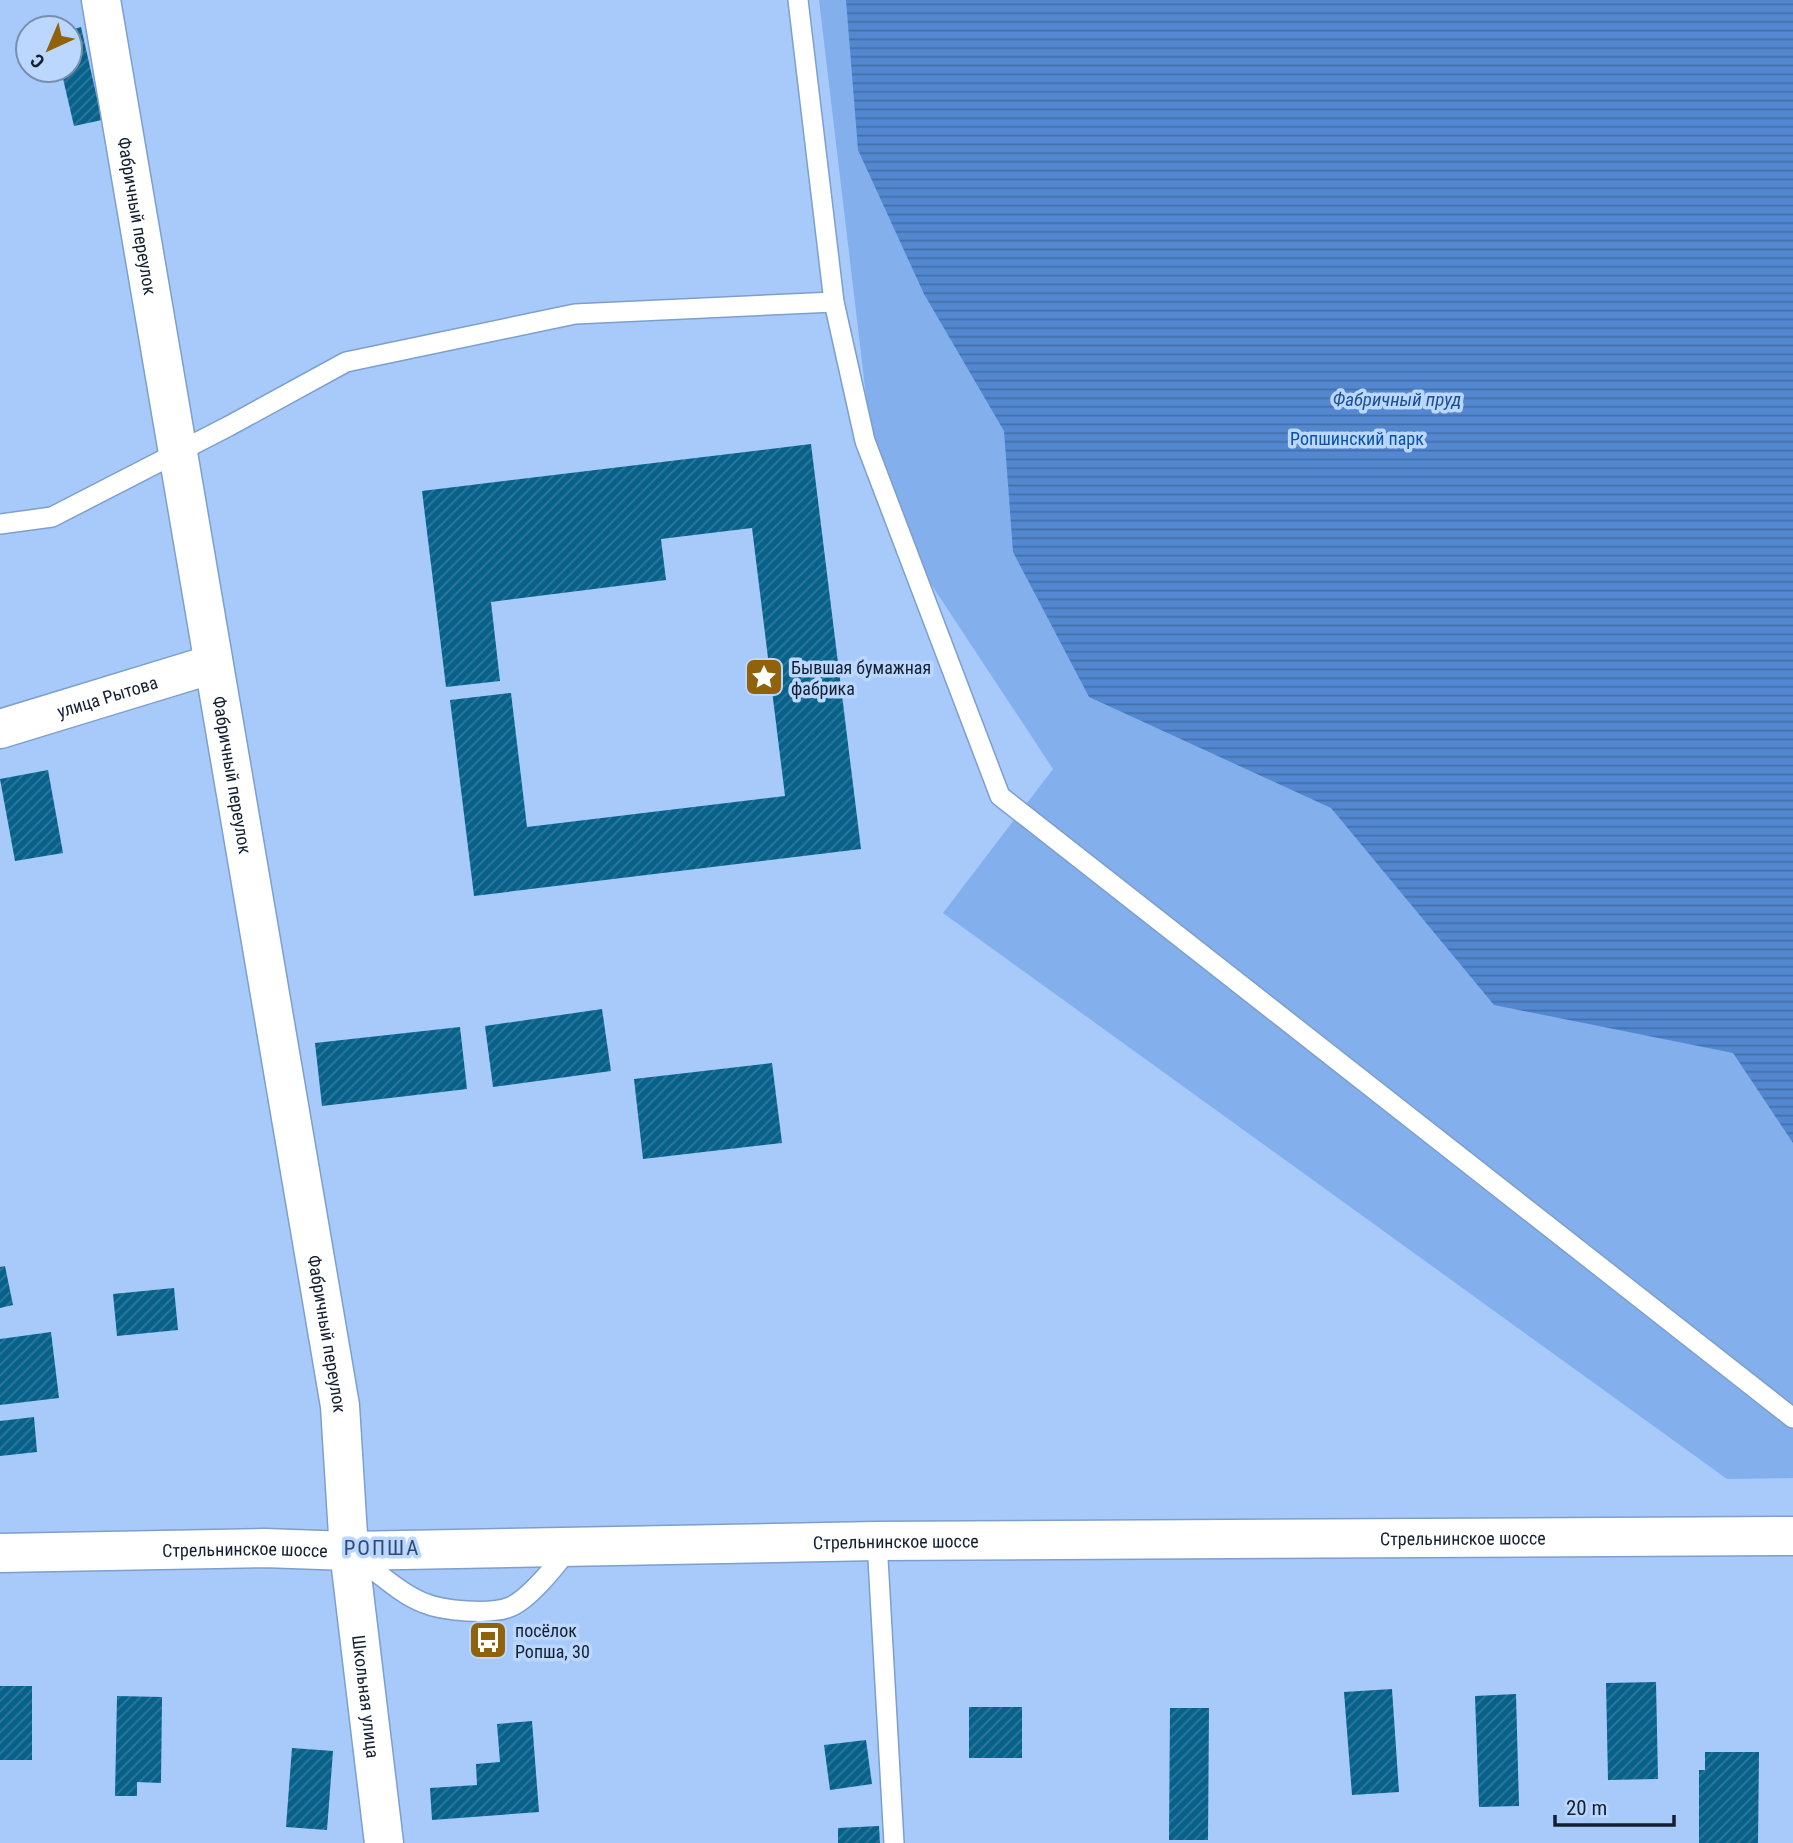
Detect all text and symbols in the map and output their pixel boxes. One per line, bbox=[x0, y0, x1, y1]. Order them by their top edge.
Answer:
north arrow bbox=[14, 14, 84, 84]
text: С bbox=[26, 49, 49, 73]
street label: Фабричный переулок bbox=[114, 135, 161, 297]
water label: Фабричный пруд bbox=[1333, 388, 1461, 411]
park label: Ропшинский парк bbox=[1290, 428, 1424, 449]
place icon: Бывшая бумажная фабрика bbox=[743, 656, 785, 698]
place label: Бывшая бумажная фабрика bbox=[791, 657, 931, 699]
street label: улица Рытова bbox=[54, 671, 160, 722]
street label: Фабричный переулок bbox=[209, 694, 257, 856]
street label: Фабричный переулок bbox=[304, 1253, 351, 1414]
street label: Стрельнинское шоссе bbox=[1380, 1527, 1546, 1549]
street label: Стрельнинское шоссе bbox=[813, 1530, 979, 1553]
district label: РОПША bbox=[344, 1536, 420, 1560]
street label: Стрельнинское шоссе bbox=[162, 1537, 328, 1561]
bus stop icon: посёлок Ропша, 30 bbox=[467, 1619, 509, 1661]
place label: посёлок Ропша, 30 bbox=[515, 1620, 590, 1662]
street label: Школьная улица bbox=[349, 1634, 384, 1759]
scale bar bbox=[1555, 1784, 1674, 1828]
text: 20 m bbox=[1566, 1796, 1607, 1820]

